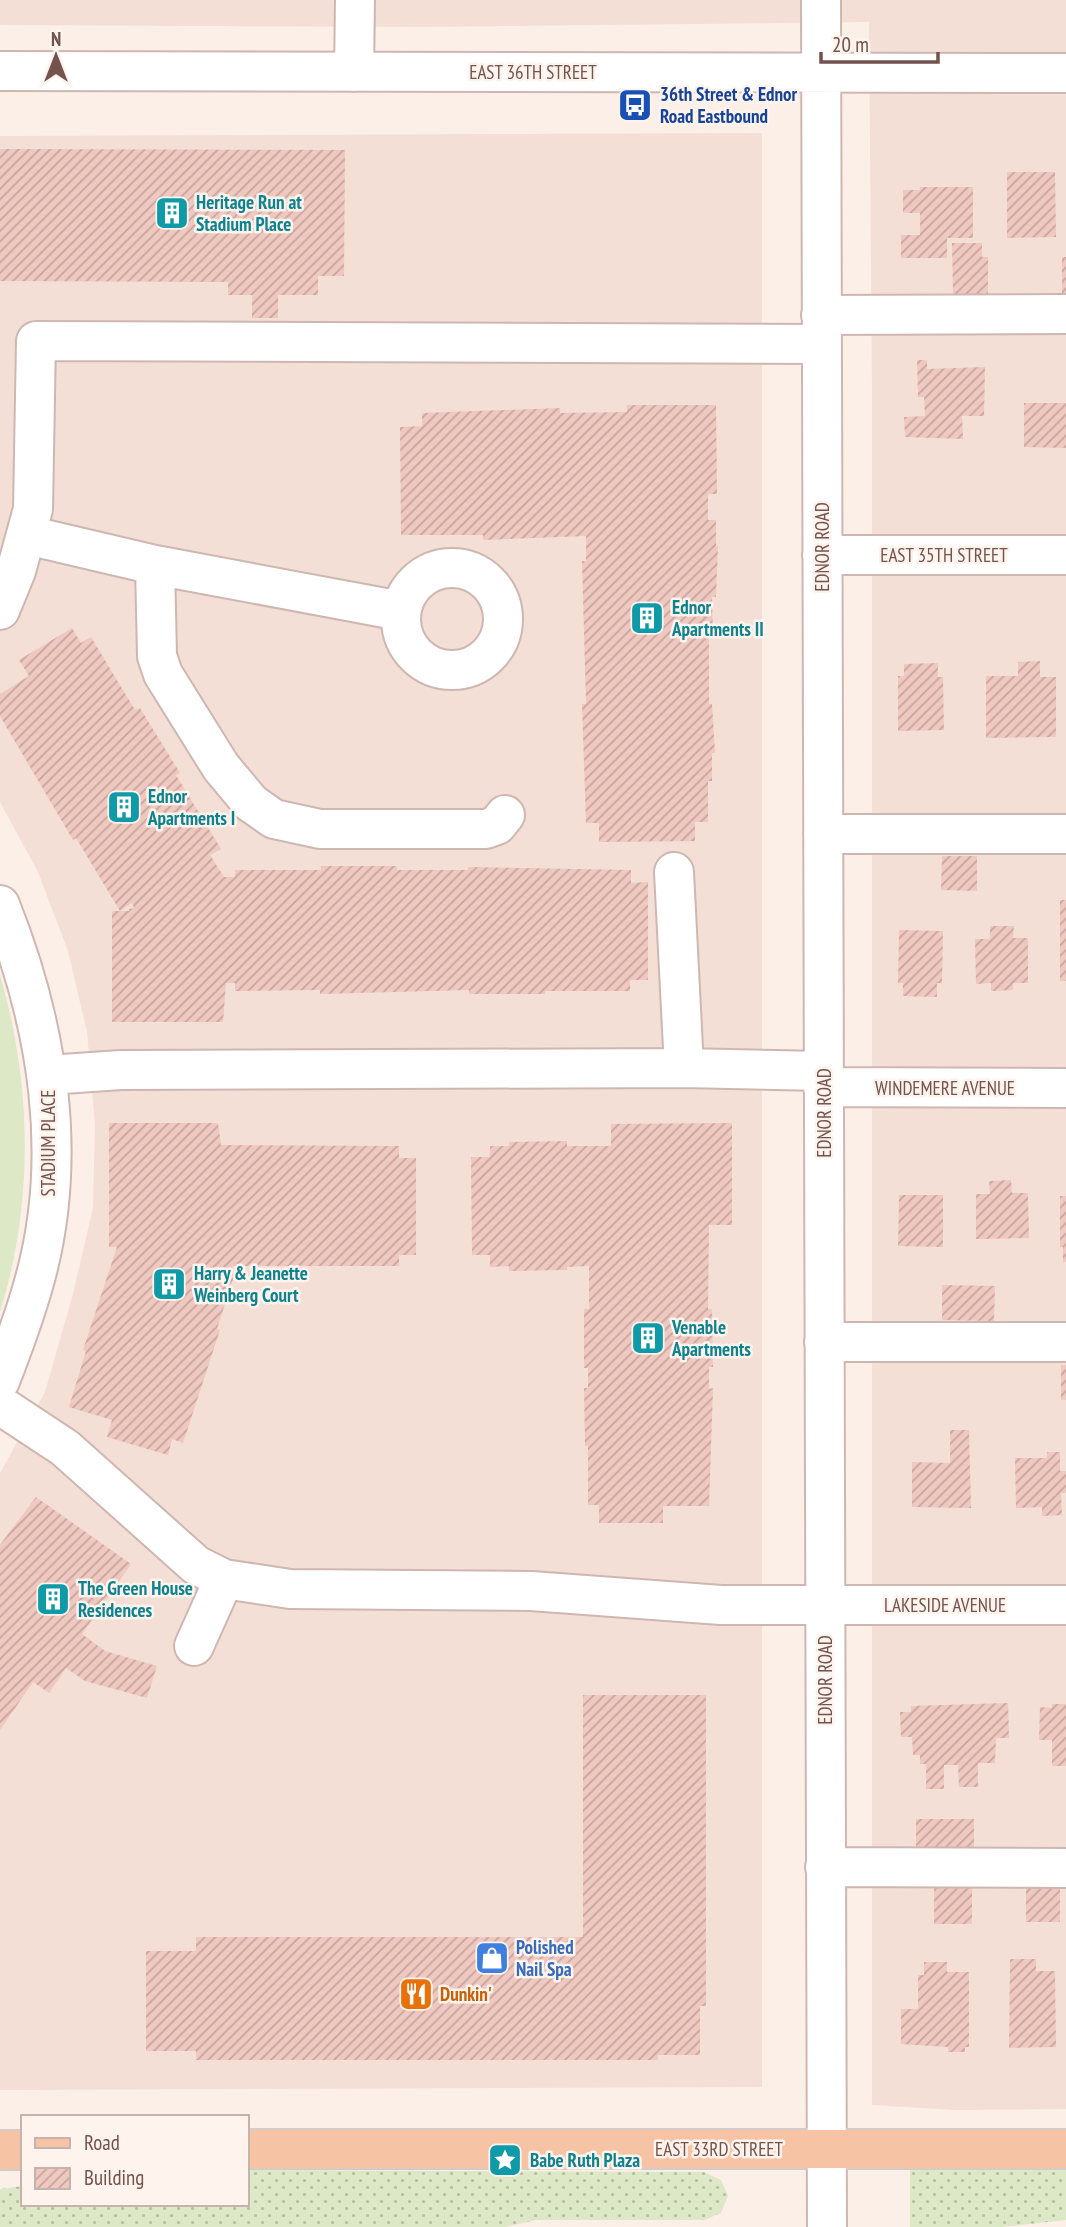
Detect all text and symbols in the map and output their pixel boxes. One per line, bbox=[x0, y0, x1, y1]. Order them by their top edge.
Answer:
north arrow bbox=[21, 21, 91, 91]
scale bar bbox=[821, 21, 938, 65]
text: N bbox=[51, 27, 61, 51]
text: 20 m bbox=[832, 31, 869, 58]
street label: EAST 36TH STREET bbox=[469, 60, 597, 84]
place label: 36th Street & Ednor Road Eastbound bbox=[660, 82, 797, 128]
bus stop icon: 36th Street & Ednor Road Eastbound bbox=[616, 86, 654, 124]
place label: Heritage Run at Stadium Place bbox=[196, 190, 302, 236]
building icon: Heritage Run at Stadium Place bbox=[153, 194, 191, 232]
street label: EDNOR ROAD bbox=[810, 502, 834, 592]
street label: EAST 35TH STREET bbox=[880, 543, 1008, 567]
place label: Ednor Apartments II bbox=[671, 595, 764, 641]
building icon: Ednor Apartments II bbox=[628, 599, 666, 637]
place label: Ednor Apartments I bbox=[147, 784, 235, 830]
building icon: Ednor Apartments I bbox=[105, 788, 143, 826]
street label: EDNOR ROAD bbox=[812, 1068, 836, 1158]
street label: WINDEMERE AVENUE bbox=[875, 1076, 1015, 1100]
street label: STADIUM PLACE bbox=[36, 1089, 60, 1197]
place label: Harry & Jeanette Weinberg Court bbox=[193, 1261, 308, 1307]
building icon: Harry & Jeanette Weinberg Court bbox=[150, 1265, 188, 1303]
place label: Venable Apartments bbox=[671, 1315, 751, 1361]
building icon: Venable Apartments bbox=[629, 1319, 667, 1357]
place label: The Green House Residences bbox=[78, 1576, 193, 1622]
building icon: The Green House Residences bbox=[34, 1580, 72, 1618]
street label: LAKESIDE AVENUE bbox=[884, 1593, 1006, 1617]
street label: EDNOR ROAD bbox=[813, 1635, 837, 1725]
place label: Polished Nail Spa bbox=[516, 1935, 574, 1981]
shop icon: Polished Nail Spa bbox=[473, 1939, 511, 1977]
restaurant icon: Dunkin' bbox=[397, 1975, 435, 2013]
place label: Dunkin' bbox=[440, 1982, 492, 2006]
legend bbox=[21, 2115, 248, 2206]
text: Road bbox=[84, 2129, 120, 2156]
street label: EAST 33RD STREET bbox=[655, 2137, 783, 2161]
place icon: Babe Ruth Plaza bbox=[486, 2141, 524, 2179]
place label: Babe Ruth Plaza bbox=[530, 2148, 640, 2172]
text: Building bbox=[84, 2164, 144, 2191]

